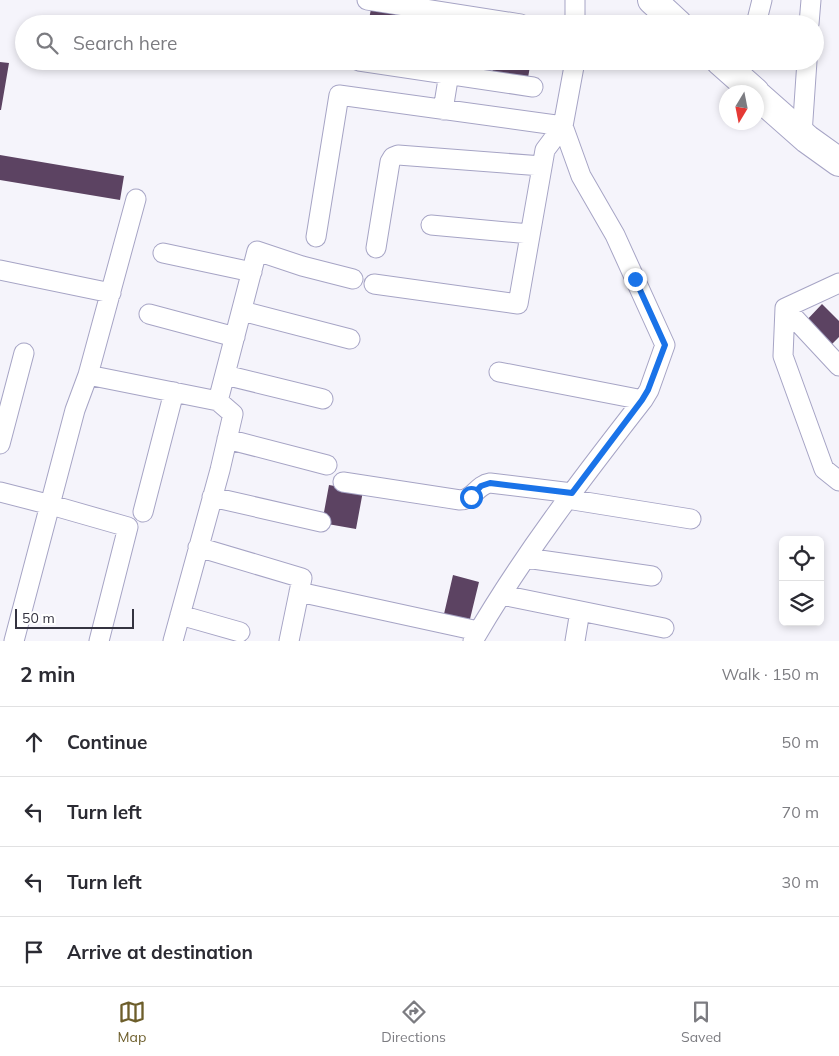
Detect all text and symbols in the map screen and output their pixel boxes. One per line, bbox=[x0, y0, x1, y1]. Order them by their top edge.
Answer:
search box bbox=[15, 15, 824, 70]
icon: search bbox=[33, 29, 61, 57]
text: Search here bbox=[73, 31, 177, 55]
north arrow bbox=[719, 85, 764, 130]
route end bbox=[624, 268, 647, 291]
route start bbox=[460, 486, 483, 509]
map controls bbox=[779, 536, 824, 626]
button: locate bbox=[779, 536, 824, 581]
button: layers bbox=[779, 581, 824, 626]
scale bar bbox=[15, 606, 134, 629]
text: 50 m bbox=[22, 609, 55, 627]
text: 2 min bbox=[20, 661, 75, 687]
text: Walk · 150 m bbox=[721, 664, 819, 684]
icon: ahead bbox=[20, 728, 48, 756]
text: Continue bbox=[67, 730, 147, 754]
text: 50 m bbox=[782, 732, 819, 752]
icon: left bbox=[20, 798, 48, 826]
text: Turn left bbox=[67, 800, 142, 824]
text: 70 m bbox=[782, 802, 819, 822]
icon: left bbox=[20, 868, 48, 896]
text: Turn left bbox=[67, 870, 142, 894]
text: 30 m bbox=[782, 872, 819, 892]
icon: arrive bbox=[20, 938, 48, 966]
text: Arrive at destination bbox=[67, 940, 253, 964]
tab: Map bbox=[118, 998, 146, 1046]
tab: Directions bbox=[381, 998, 446, 1046]
tab: Saved bbox=[681, 998, 721, 1046]

